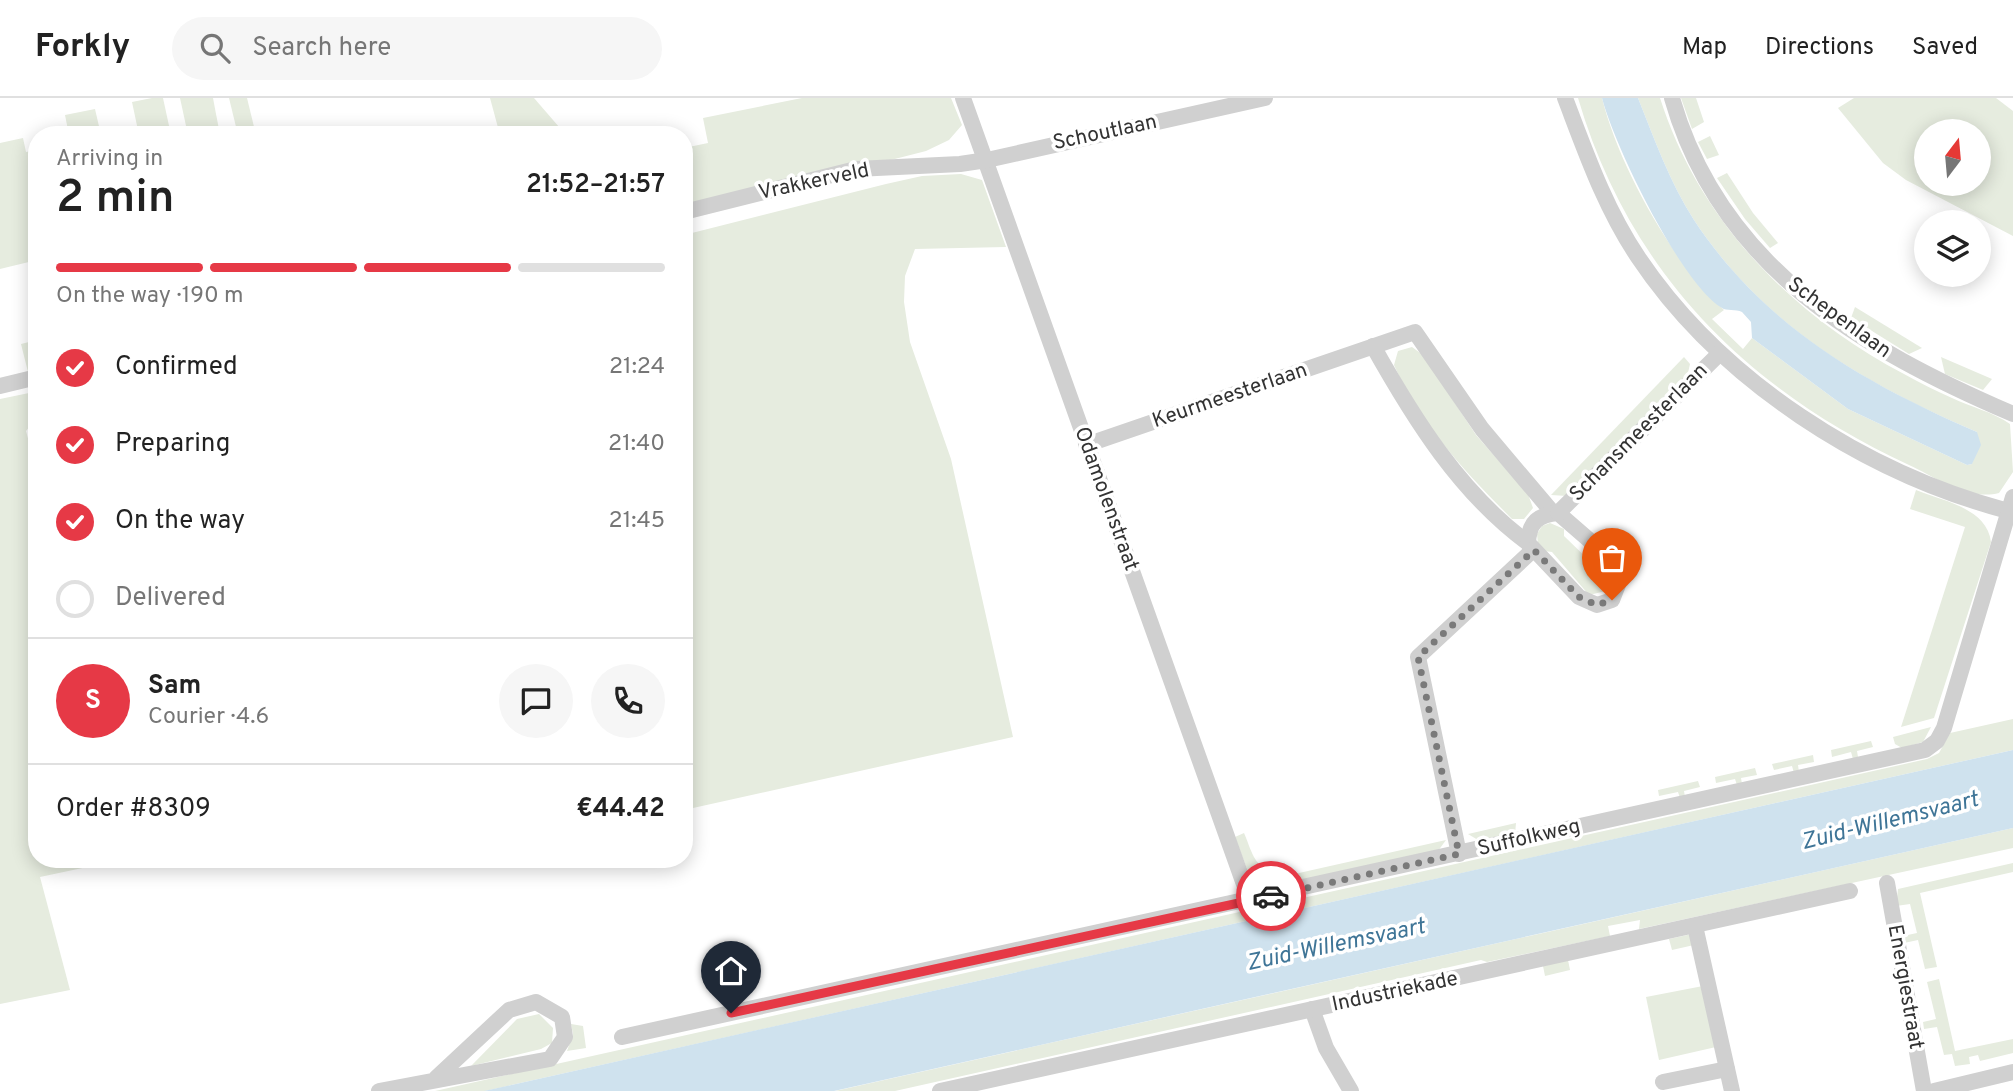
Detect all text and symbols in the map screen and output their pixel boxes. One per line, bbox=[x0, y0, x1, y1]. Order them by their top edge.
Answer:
search box bbox=[172, 17, 662, 80]
text: Forkly bbox=[35, 27, 130, 69]
icon: search bbox=[196, 29, 234, 67]
text: Search here bbox=[252, 32, 391, 65]
text: Map bbox=[1682, 33, 1727, 63]
text: Directions bbox=[1765, 33, 1874, 63]
text: Saved bbox=[1912, 33, 1978, 63]
street label: Schoutlaan bbox=[1050, 109, 1160, 157]
north arrow bbox=[1914, 119, 1992, 196]
map controls bbox=[1914, 119, 1991, 287]
text: Arriving in bbox=[56, 145, 163, 174]
street label: Vrakkerveld bbox=[756, 157, 872, 207]
text: 21:52–21:57 bbox=[526, 169, 665, 202]
text: 2 min bbox=[56, 170, 175, 229]
button: layers bbox=[1914, 210, 1991, 287]
street label: Schepenlaan bbox=[1782, 271, 1896, 365]
text: On the way · 190 m bbox=[56, 282, 244, 311]
icon: check bbox=[56, 349, 94, 387]
text: Confirmed bbox=[115, 351, 238, 384]
text: 21:24 bbox=[609, 353, 665, 382]
street label: Keurmeesterlaan bbox=[1149, 357, 1311, 435]
street label: Schansmeesterlaan bbox=[1564, 358, 1714, 508]
street label: Odamolenstraat bbox=[1067, 423, 1145, 575]
icon: check bbox=[56, 426, 94, 464]
text: Preparing bbox=[115, 428, 230, 461]
text: 21:40 bbox=[608, 430, 665, 459]
icon: check bbox=[56, 503, 94, 541]
text: On the way bbox=[115, 505, 245, 538]
text: 21:45 bbox=[609, 507, 665, 536]
pin bbox=[1582, 528, 1642, 600]
icon: bag bbox=[1593, 539, 1631, 577]
text: Delivered bbox=[115, 582, 226, 615]
button: chat bbox=[499, 664, 573, 738]
button: phone bbox=[591, 664, 665, 738]
text: Sam bbox=[148, 670, 201, 703]
text: S bbox=[85, 685, 101, 718]
text: Courier · 4.6 bbox=[148, 703, 269, 732]
water label: Zuid-Willemsvaart bbox=[1798, 785, 1983, 858]
text: Order #8309 bbox=[56, 793, 211, 826]
text: €44.42 bbox=[576, 793, 665, 826]
street label: Suffolkweg bbox=[1475, 813, 1583, 863]
courier bbox=[1236, 861, 1306, 931]
icon: car bbox=[1252, 877, 1290, 915]
water label: Zuid-Willemsvaart bbox=[1244, 913, 1430, 979]
street label: Energiestraat bbox=[1881, 922, 1929, 1052]
pin bbox=[701, 941, 761, 1013]
icon: home bbox=[712, 952, 750, 990]
street label: Industriekade bbox=[1329, 965, 1461, 1019]

